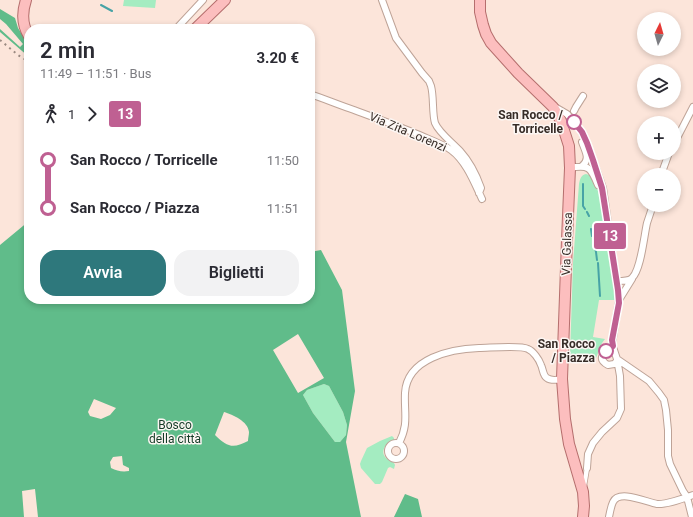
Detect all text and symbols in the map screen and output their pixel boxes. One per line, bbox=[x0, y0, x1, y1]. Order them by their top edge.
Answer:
north arrow bbox=[637, 12, 681, 56]
map controls bbox=[637, 12, 681, 212]
text: 2 min bbox=[40, 38, 95, 63]
text: 3.20 € bbox=[256, 49, 299, 67]
button: layers bbox=[637, 64, 681, 108]
text: 11:49 – 11:51 · Bus bbox=[40, 66, 152, 81]
icon: walk bbox=[40, 103, 62, 125]
icon: forward bbox=[81, 103, 103, 125]
text: 13 bbox=[117, 106, 133, 122]
text: 1 bbox=[68, 107, 75, 122]
place label: San Rocco / Torricelle bbox=[498, 108, 564, 136]
street label: Via Zita Lorenzi bbox=[367, 109, 449, 155]
marker: San Rocco / Torricelle bbox=[566, 114, 582, 130]
button: + bbox=[637, 116, 681, 160]
text: San Rocco / Torricelle bbox=[70, 151, 218, 169]
text: 11:50 bbox=[267, 153, 299, 168]
button: − bbox=[637, 168, 681, 212]
text: San Rocco / Piazza bbox=[70, 199, 200, 217]
text: 11:51 bbox=[267, 201, 299, 216]
street label: Via Galassa bbox=[559, 212, 575, 276]
line badge: 13 bbox=[592, 223, 628, 249]
text: 13 bbox=[602, 228, 618, 244]
button: Avvia bbox=[40, 250, 166, 296]
button: Biglietti bbox=[174, 250, 299, 296]
place label: San Rocco / Piazza bbox=[538, 337, 596, 365]
marker: San Rocco / Piazza bbox=[598, 343, 614, 359]
park label: Bosco della città bbox=[149, 418, 201, 446]

